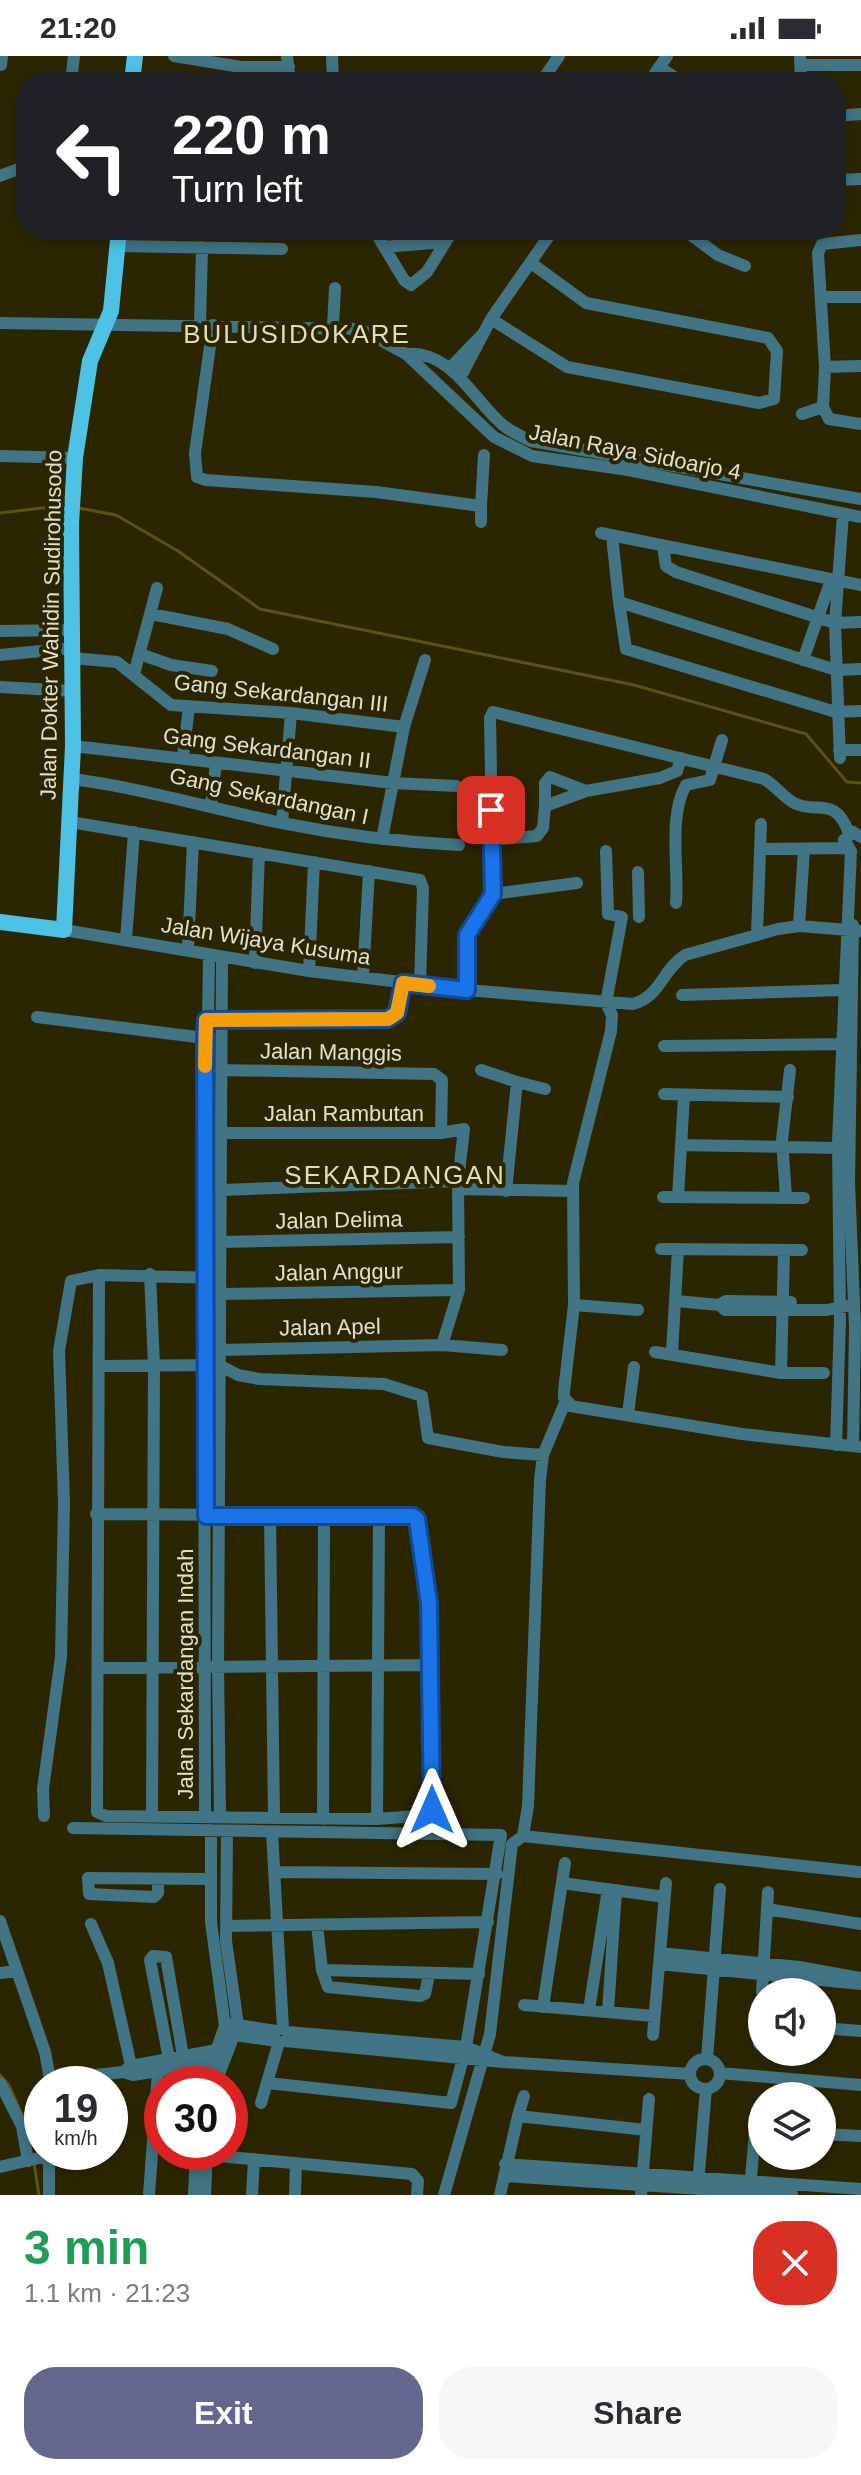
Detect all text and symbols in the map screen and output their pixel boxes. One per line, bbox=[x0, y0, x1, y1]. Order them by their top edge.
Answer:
text: 21:20 bbox=[40, 11, 117, 44]
text: 220 m bbox=[172, 103, 331, 166]
icon: left bbox=[40, 104, 144, 208]
text: Turn left bbox=[172, 169, 303, 210]
district label: BULUSIDOKARE bbox=[183, 319, 411, 349]
street label: Jalan Raya Sidoarjo 4 bbox=[527, 419, 743, 485]
street label: Jalan Dokter Wahidin Sudirohusodo bbox=[35, 450, 67, 800]
street label: Gang Sekardangan III bbox=[173, 669, 389, 717]
street label: Gang Sekardangan II bbox=[162, 723, 372, 773]
street label: Gang Sekardangan I bbox=[167, 763, 371, 829]
pin bbox=[457, 776, 525, 844]
icon: arrive bbox=[469, 788, 513, 832]
street label: Jalan Wijaya Kusuma bbox=[160, 912, 373, 970]
street label: Jalan Manggis bbox=[260, 1038, 402, 1066]
street label: Jalan Rambutan bbox=[264, 1101, 424, 1126]
district label: SEKARDANGAN bbox=[284, 1160, 506, 1190]
street label: Jalan Delima bbox=[275, 1206, 404, 1234]
street label: Jalan Anggur bbox=[275, 1258, 403, 1286]
street label: Jalan Apel bbox=[279, 1314, 381, 1340]
street label: Jalan Sekardangan Indah bbox=[173, 1549, 198, 1799]
position arrow bbox=[390, 1768, 474, 1852]
map controls bbox=[748, 1978, 836, 2170]
button: sound bbox=[748, 1978, 836, 2066]
speed limit sign: 30 bbox=[144, 2066, 248, 2170]
button: layers bbox=[748, 2082, 836, 2170]
text: 19 bbox=[54, 2086, 98, 2130]
text: km/h bbox=[54, 2127, 98, 2149]
text: 3 min bbox=[24, 2221, 149, 2274]
button: close bbox=[753, 2221, 837, 2305]
text: 1.1 km · 21:23 bbox=[24, 2278, 190, 2308]
button: Exit bbox=[24, 2367, 423, 2459]
button: Share bbox=[439, 2367, 837, 2459]

